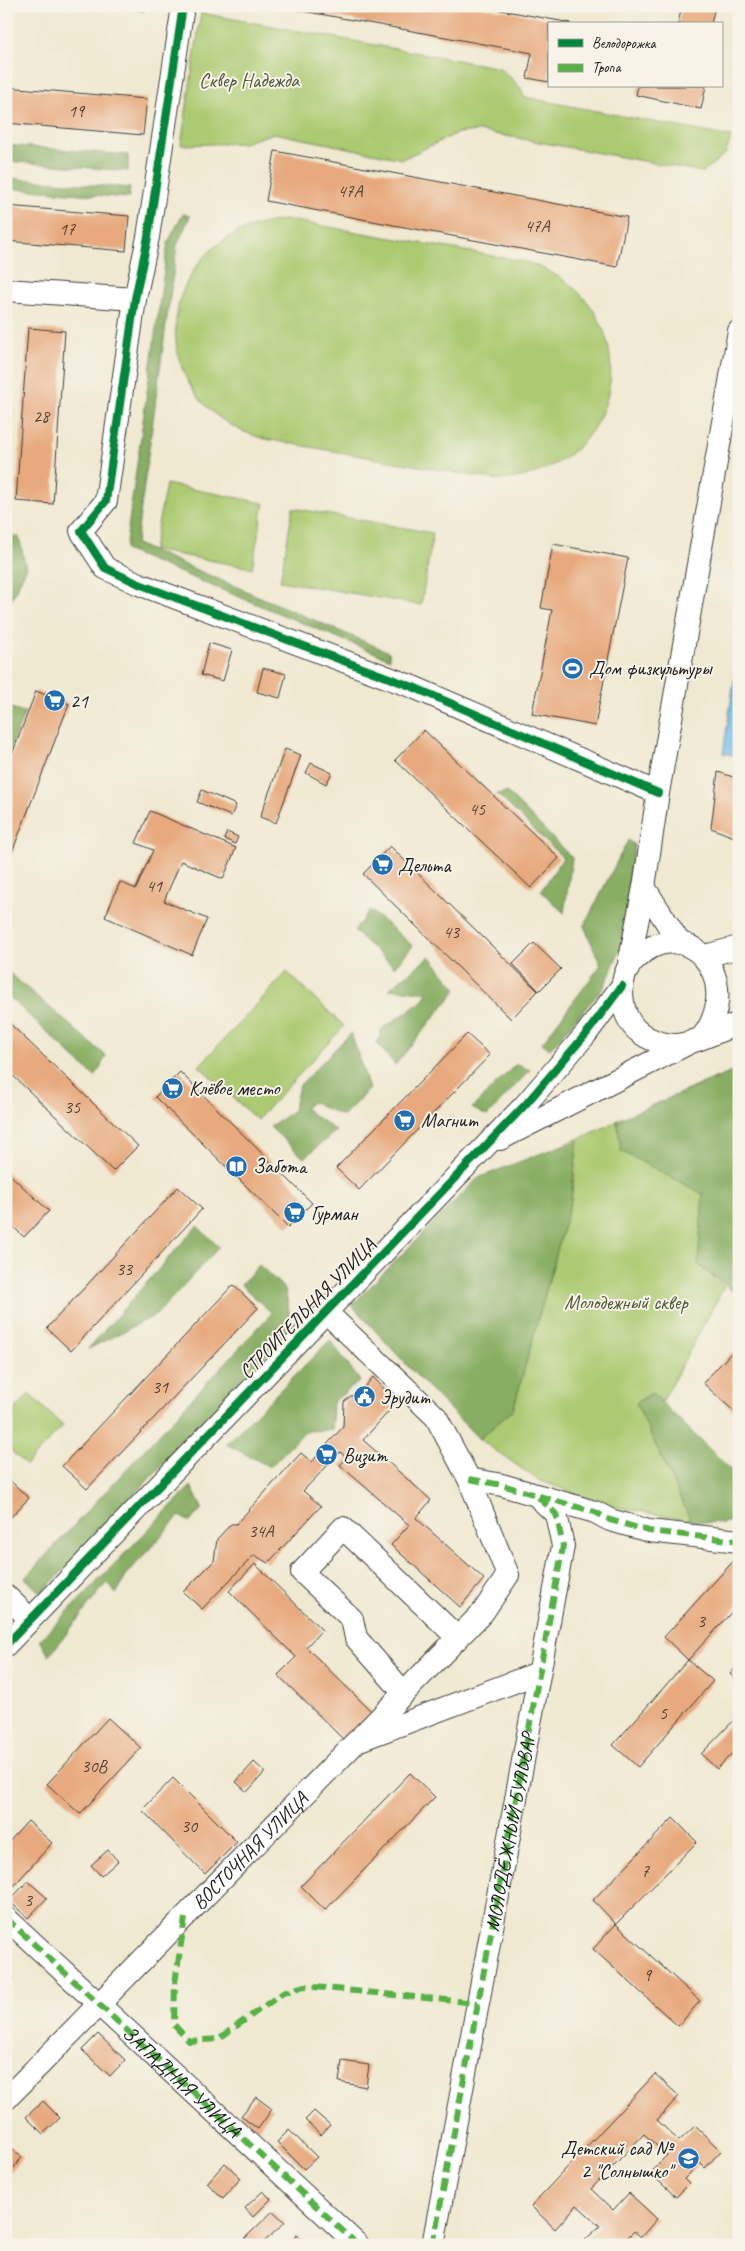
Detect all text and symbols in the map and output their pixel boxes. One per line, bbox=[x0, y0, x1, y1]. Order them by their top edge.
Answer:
legend bbox=[548, 22, 722, 88]
text: Велодорожка bbox=[592, 34, 656, 53]
text: Тропа bbox=[592, 58, 621, 77]
park label: Сквер Надежда bbox=[199, 68, 300, 93]
house number: 19 bbox=[68, 100, 86, 122]
house number: 47А bbox=[337, 180, 364, 202]
house number: 47А bbox=[524, 215, 551, 237]
house number: 17 bbox=[59, 218, 76, 240]
house number: 28 bbox=[33, 405, 51, 427]
sports icon: Дом физкультуры bbox=[561, 656, 585, 680]
place label: Дом физкультуры bbox=[589, 656, 713, 681]
supermarket icon: 21 bbox=[42, 689, 66, 713]
place label: 21 bbox=[70, 689, 89, 714]
house number: 45 bbox=[469, 798, 486, 820]
supermarket icon: Дельта bbox=[370, 853, 394, 877]
place label: Дельта bbox=[398, 853, 452, 878]
house number: 41 bbox=[146, 875, 163, 897]
house number: 43 bbox=[443, 921, 461, 943]
supermarket icon: Клёвое место bbox=[161, 1076, 185, 1100]
place label: Клёвое место bbox=[189, 1076, 281, 1101]
house number: 35 bbox=[64, 1096, 81, 1118]
supermarket icon: Магнит bbox=[393, 1108, 417, 1132]
place label: Магнит bbox=[421, 1108, 479, 1133]
library icon: Забота bbox=[225, 1154, 249, 1178]
place label: Забота bbox=[253, 1154, 308, 1179]
supermarket icon: Гурман bbox=[283, 1201, 307, 1225]
place label: Гурман bbox=[311, 1201, 359, 1226]
street label: СТРОИТЕЛЬНАЯ УЛИЦА bbox=[234, 1232, 382, 1384]
house number: 33 bbox=[116, 1258, 134, 1280]
park label: Молодежный сквер bbox=[564, 1290, 689, 1315]
house number: 31 bbox=[152, 1376, 169, 1398]
public building icon: Эрудит bbox=[352, 1385, 376, 1409]
place label: Эрудит bbox=[380, 1385, 431, 1410]
supermarket icon: Визит bbox=[315, 1443, 339, 1467]
place label: Визит bbox=[343, 1443, 389, 1469]
house number: 34А bbox=[248, 1520, 275, 1542]
house number: 3 bbox=[697, 1610, 707, 1632]
house number: 5 bbox=[659, 1702, 668, 1724]
street label: МОЛОДЁЖНЫЙ БУЛЬВАР bbox=[480, 1729, 541, 1933]
house number: 30В bbox=[81, 1755, 108, 1777]
street label: ВОСТОЧНАЯ УЛИЦА bbox=[187, 1786, 314, 1915]
house number: 30 bbox=[181, 1815, 199, 1837]
house number: 7 bbox=[641, 1860, 650, 1882]
house number: 3 bbox=[24, 1889, 34, 1911]
house number: 9 bbox=[643, 1964, 653, 1986]
street label: ЗАПАДНАЯ УЛИЦА bbox=[117, 2021, 247, 2143]
place label: Детский сад № 2 "Солнышко" bbox=[561, 2136, 676, 2184]
school or university icon: Детский сад № 2 "Солнышко" bbox=[676, 2147, 700, 2171]

